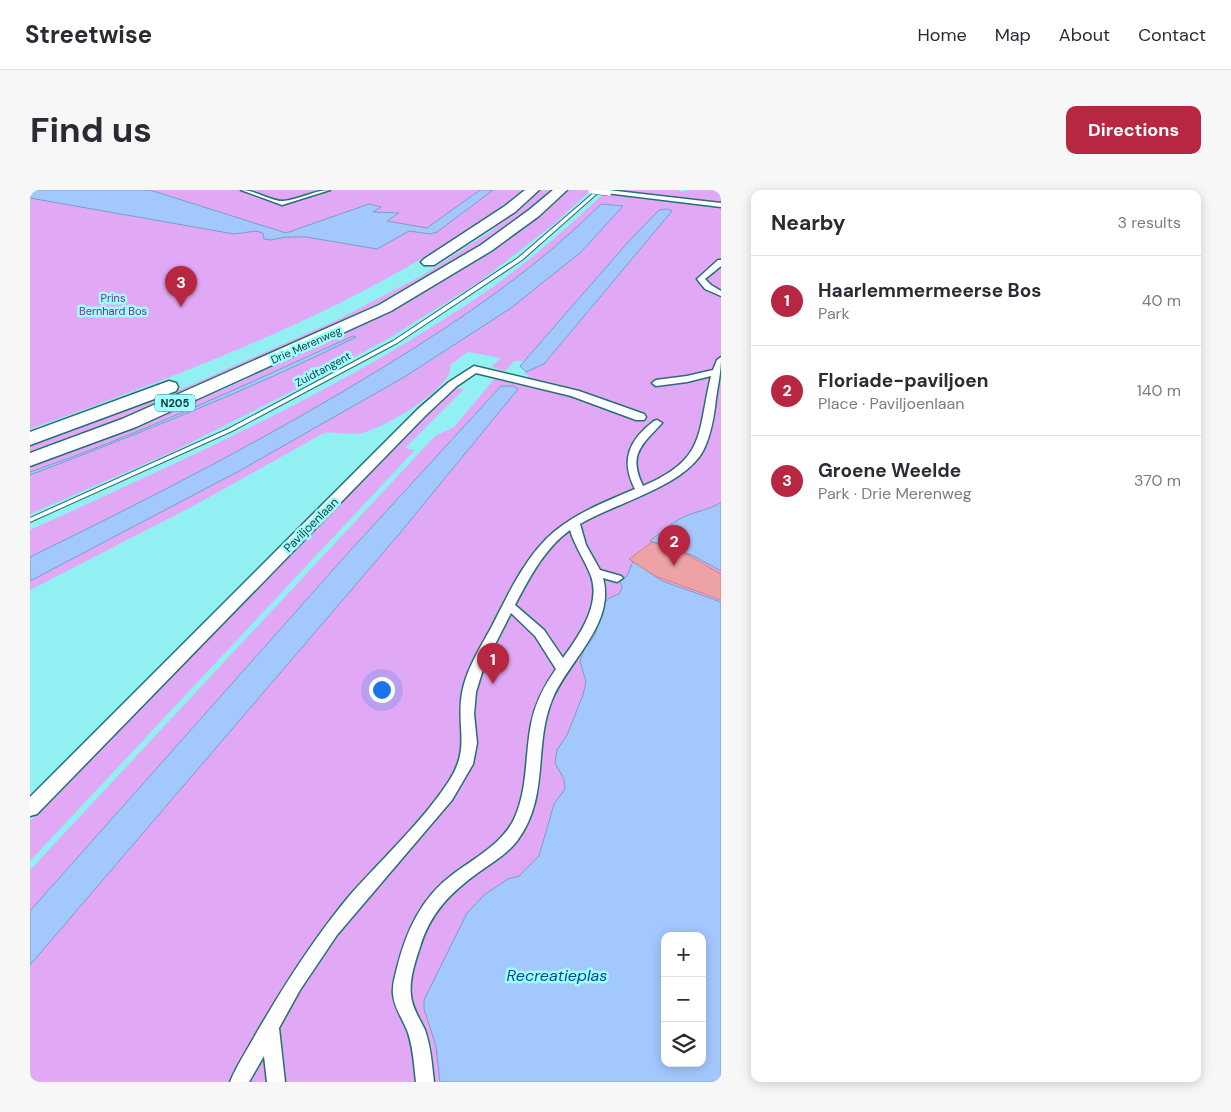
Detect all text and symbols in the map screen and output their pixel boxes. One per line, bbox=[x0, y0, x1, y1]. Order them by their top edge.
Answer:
text: Streetwise bbox=[25, 19, 152, 50]
text: Home bbox=[917, 23, 967, 47]
text: Map bbox=[995, 23, 1031, 47]
text: About bbox=[1059, 23, 1110, 47]
text: Contact bbox=[1138, 23, 1206, 47]
button: Directions bbox=[1066, 106, 1201, 154]
text: Find us bbox=[30, 107, 152, 153]
text: Nearby bbox=[771, 209, 845, 237]
text: 3 results bbox=[1118, 212, 1181, 233]
pin: 3 bbox=[165, 266, 197, 307]
text: Haarlemmermeerse Bos bbox=[818, 278, 1041, 303]
text: 1 bbox=[784, 290, 790, 311]
text: 40 m bbox=[1142, 290, 1181, 311]
park label: Prins Bernhard Bos bbox=[79, 291, 147, 318]
text: Park bbox=[818, 303, 850, 324]
street label: Drie Merenweg bbox=[268, 323, 344, 367]
street label: Zuidtangent bbox=[293, 348, 353, 390]
text: Floriade-paviljoen bbox=[818, 368, 988, 393]
text: 2 bbox=[782, 380, 792, 401]
text: 140 m bbox=[1137, 380, 1181, 401]
text: Place · Paviljoenlaan bbox=[818, 393, 964, 414]
road number: N205 bbox=[155, 394, 195, 412]
text: Groene Weelde bbox=[818, 458, 961, 483]
text: 3 bbox=[782, 470, 792, 491]
text: 370 m bbox=[1134, 470, 1181, 491]
text: Park · Drie Merenweg bbox=[818, 483, 972, 504]
street label: Paviljoenlaan bbox=[280, 494, 342, 556]
pin: 2 bbox=[658, 525, 690, 566]
pin: 1 bbox=[477, 643, 509, 684]
your location bbox=[369, 677, 395, 703]
map controls bbox=[661, 932, 706, 1067]
button: + bbox=[661, 932, 706, 977]
water label: Recreatieplas bbox=[507, 965, 607, 986]
button: − bbox=[661, 977, 706, 1022]
button: layers bbox=[661, 1022, 706, 1067]

